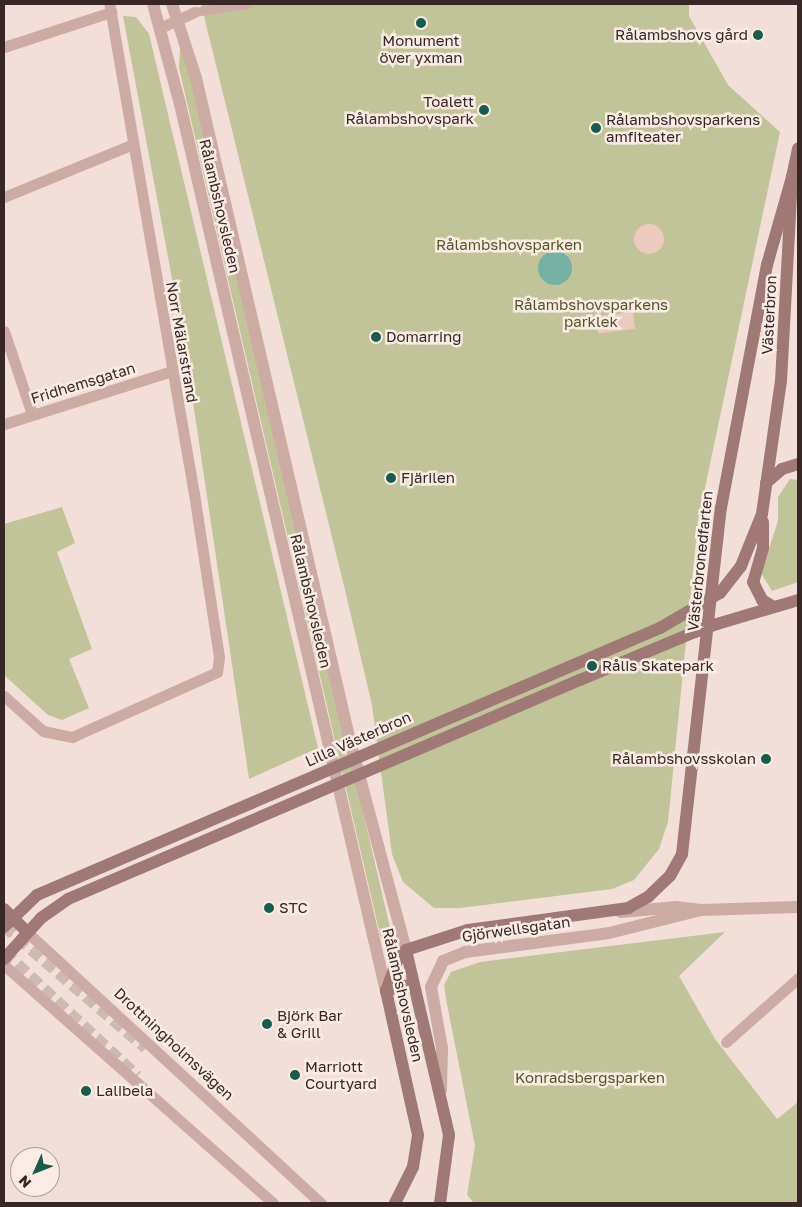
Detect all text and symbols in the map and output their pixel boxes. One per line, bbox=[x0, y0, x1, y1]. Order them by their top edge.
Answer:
marker: Monument över yxman bbox=[415, 17, 427, 29]
place label: Rålambshovs gård bbox=[615, 26, 748, 44]
marker: Rålambshovs gård bbox=[752, 29, 764, 41]
place label: Monument över yxman bbox=[380, 31, 462, 66]
place label: Toalett Rålambshovspark bbox=[345, 92, 474, 127]
marker: Toalett Rålambshovspark bbox=[478, 104, 490, 116]
place label: Rålambshovsparkens amfiteater bbox=[606, 110, 760, 145]
marker: Rålambshovsparkens amfiteater bbox=[590, 122, 602, 134]
street label: Rålambshovsleden bbox=[196, 137, 244, 275]
park label: Rålambshovsparken bbox=[436, 236, 582, 254]
street label: Västerbron bbox=[758, 275, 780, 355]
street label: Norr Mälarstrand bbox=[162, 280, 202, 404]
park label: Rålambshovsparkens parklek bbox=[514, 295, 668, 330]
place label: Domarring bbox=[386, 328, 461, 346]
marker: Domarring bbox=[370, 331, 382, 343]
street label: Fridhemsgatan bbox=[29, 359, 137, 407]
place label: Fjärilen bbox=[401, 469, 455, 487]
marker: Fjärilen bbox=[385, 472, 397, 484]
street label: Västerbronedfarten bbox=[684, 490, 716, 632]
street label: Rålambshovsleden bbox=[287, 532, 335, 670]
place label: Rålis Skatepark bbox=[602, 657, 714, 675]
marker: Rålis Skatepark bbox=[586, 660, 598, 672]
street label: Lilla Västerbron bbox=[302, 708, 414, 770]
place label: Rålambshovsskolan bbox=[612, 750, 756, 768]
marker: Rålambshovsskolan bbox=[760, 753, 772, 765]
place label: STC bbox=[279, 899, 308, 917]
marker: STC bbox=[263, 902, 275, 914]
street label: Gjörwellsgatan bbox=[461, 912, 571, 946]
street label: Rålambshovsleden bbox=[379, 926, 427, 1064]
street label: Drottningholmsvägen bbox=[111, 984, 237, 1104]
place label: Björk Bar & Grill bbox=[277, 1006, 343, 1041]
marker: Björk Bar & Grill bbox=[261, 1018, 273, 1030]
place label: Marriott Courtyard bbox=[305, 1057, 377, 1092]
marker: Marriott Courtyard bbox=[289, 1069, 301, 1081]
park label: Konradsbergsparken bbox=[515, 1069, 665, 1087]
place label: Lalibela bbox=[96, 1082, 153, 1100]
marker: Lalibela bbox=[80, 1085, 92, 1097]
north arrow bbox=[10, 1147, 60, 1197]
text: N bbox=[15, 1172, 34, 1192]

